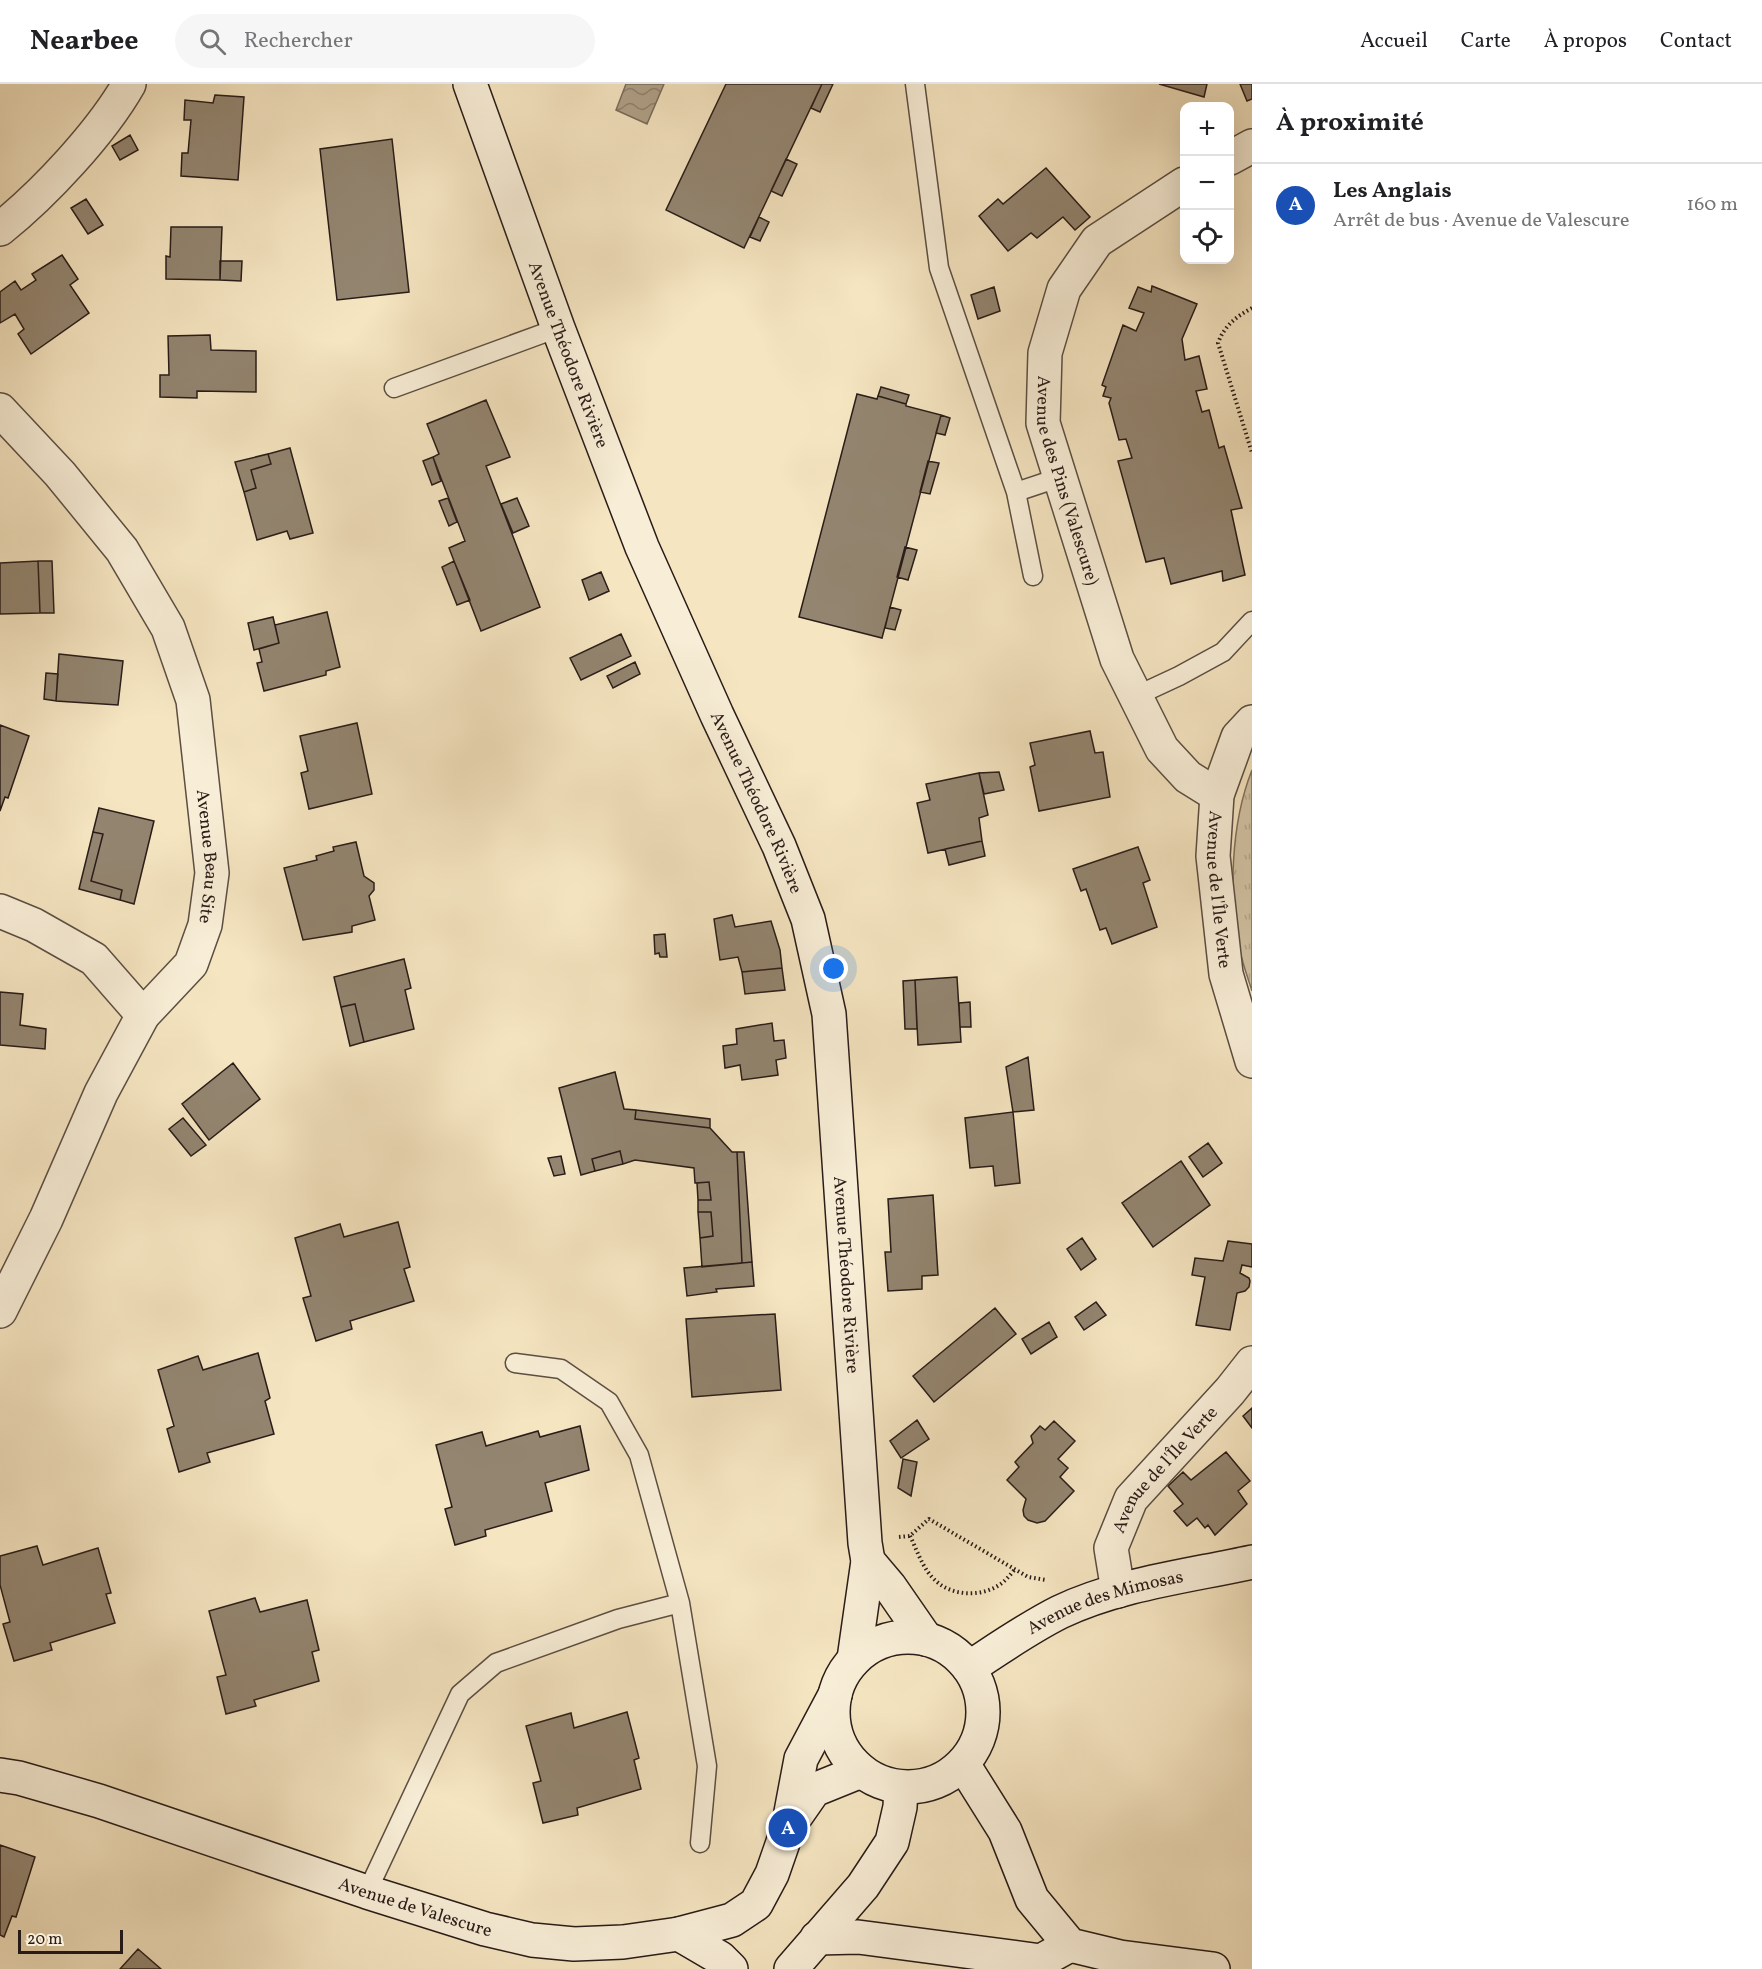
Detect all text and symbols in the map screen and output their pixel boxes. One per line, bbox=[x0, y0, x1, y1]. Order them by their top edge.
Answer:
search box bbox=[175, 14, 595, 68]
text: Nearbee bbox=[30, 22, 139, 61]
icon: search bbox=[196, 25, 229, 58]
text: Rechercher bbox=[244, 26, 353, 57]
text: Accueil bbox=[1360, 27, 1428, 56]
text: Carte bbox=[1461, 27, 1511, 56]
text: À propos bbox=[1544, 27, 1627, 56]
text: Contact bbox=[1660, 27, 1732, 56]
map controls bbox=[1180, 102, 1234, 264]
button: + bbox=[1180, 102, 1234, 156]
text: À proximité bbox=[1276, 105, 1424, 141]
button: − bbox=[1180, 156, 1234, 210]
text: Les Anglais bbox=[1333, 176, 1452, 207]
text: A bbox=[1288, 191, 1303, 219]
text: 160 m bbox=[1686, 191, 1738, 219]
text: Arrêt de bus · Avenue de Valescure bbox=[1333, 207, 1629, 235]
button: locate bbox=[1180, 210, 1234, 264]
street label: Avenue Théodore Rivière bbox=[521, 258, 614, 452]
street label: Avenue des Pins (Valescure) bbox=[1029, 375, 1104, 589]
street label: Avenue Théodore Rivière bbox=[703, 708, 808, 898]
street label: Avenue Beau Site bbox=[189, 788, 223, 925]
street label: Avenue de l'Île Verte bbox=[1199, 810, 1236, 970]
your location bbox=[819, 954, 848, 983]
street label: Avenue Théodore Rivière bbox=[826, 1175, 864, 1374]
street label: Avenue de l'Île Verte bbox=[1107, 1401, 1224, 1537]
street label: Avenue des Mimosas bbox=[1023, 1565, 1186, 1642]
pin: A bbox=[768, 1806, 808, 1850]
street label: Avenue de Valescure bbox=[335, 1872, 494, 1944]
scale bar bbox=[18, 1927, 123, 1954]
text: 20 m bbox=[27, 1929, 62, 1951]

